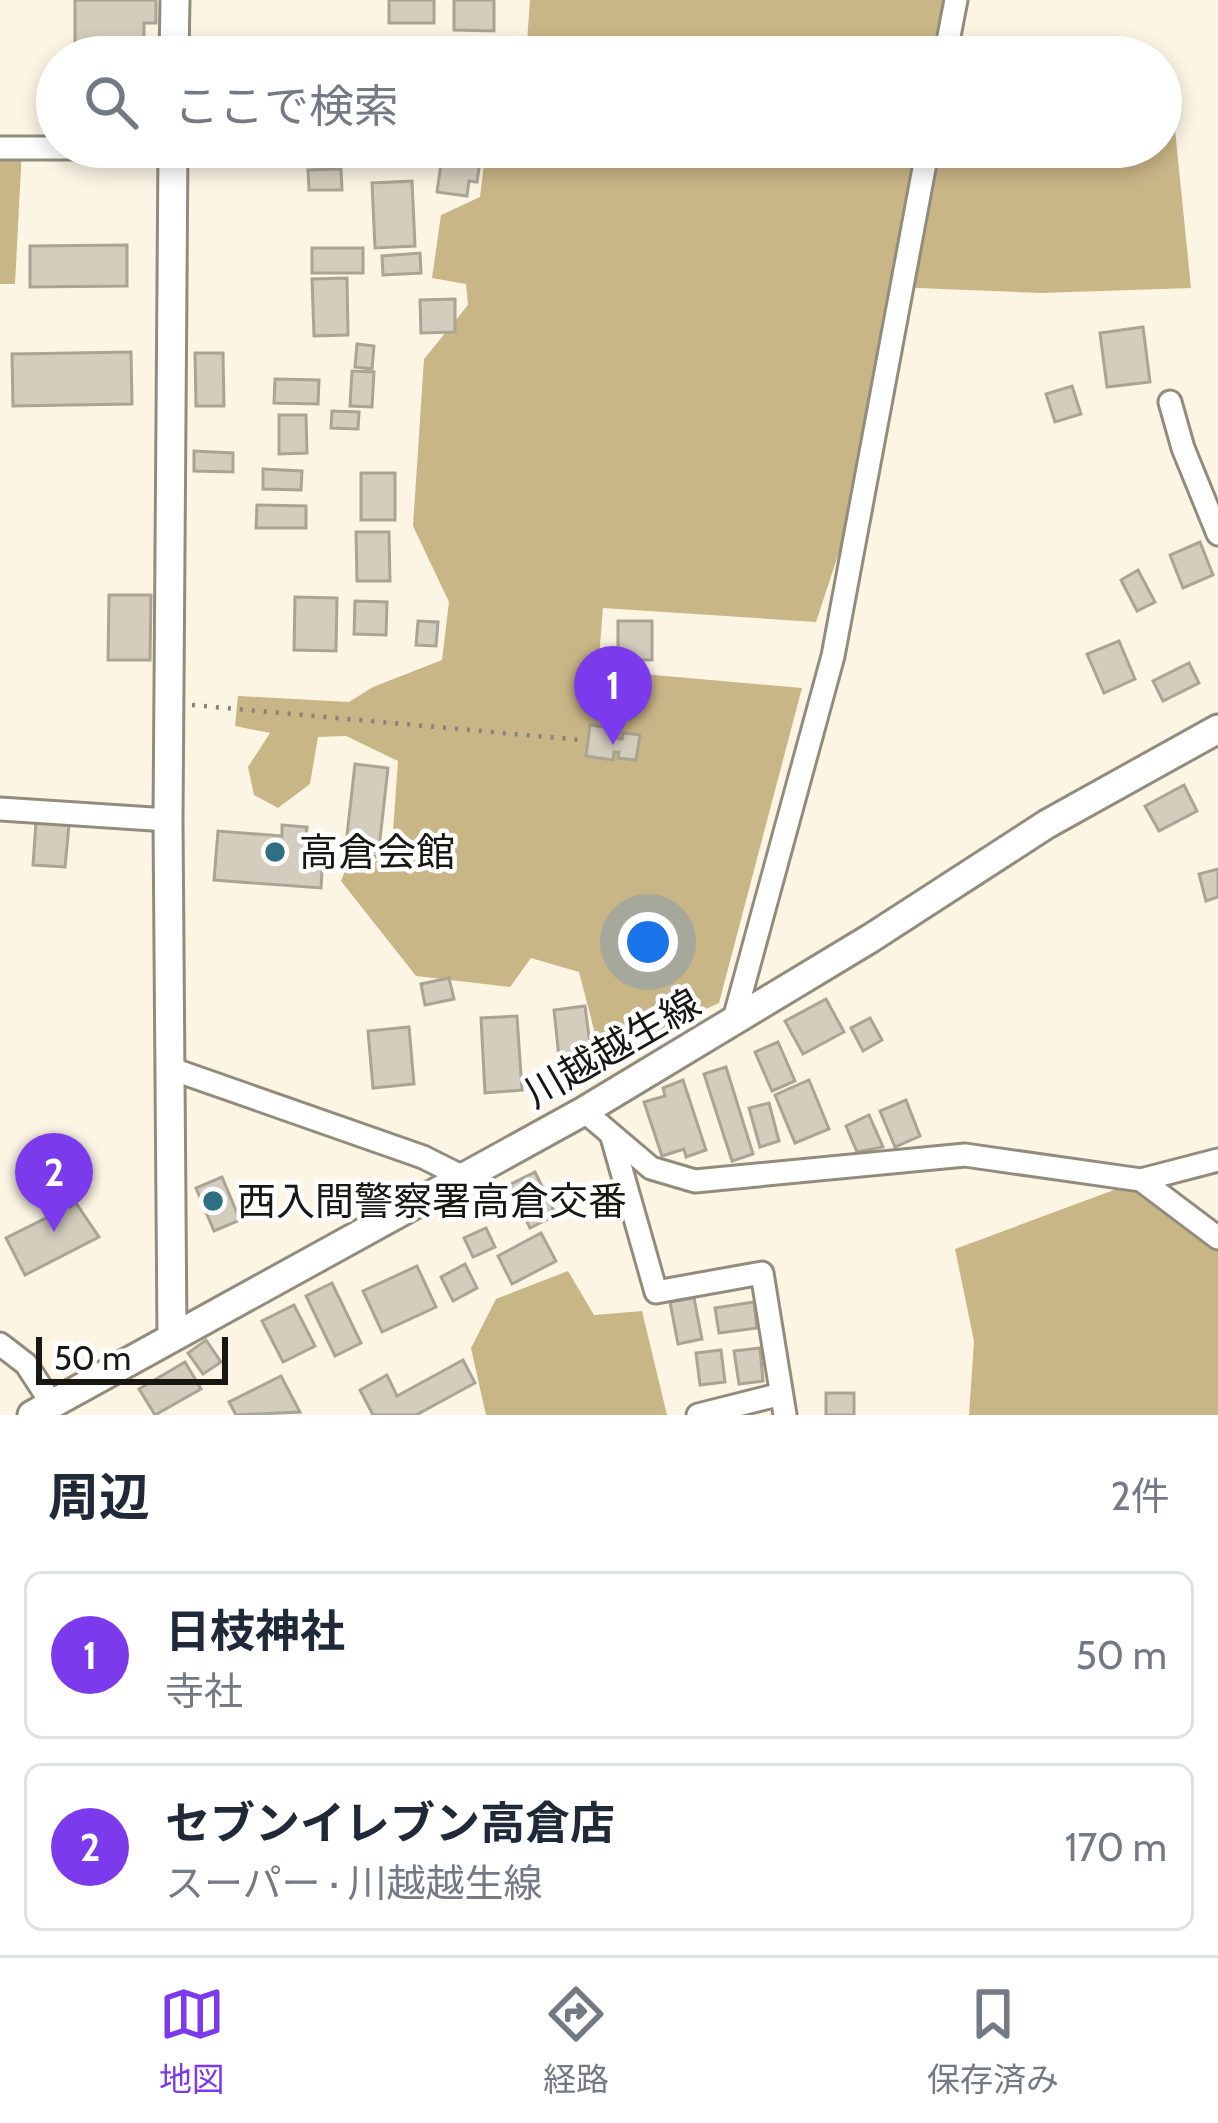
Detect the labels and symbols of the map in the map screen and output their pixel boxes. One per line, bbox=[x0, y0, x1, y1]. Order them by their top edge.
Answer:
pin: 1 bbox=[574, 646, 652, 745]
place label: 高倉会館 bbox=[299, 828, 455, 876]
marker: 高倉会館 bbox=[262, 839, 288, 865]
your location bbox=[618, 912, 678, 972]
street label: 川越越生線 bbox=[516, 978, 708, 1118]
pin: 2 bbox=[15, 1133, 93, 1232]
place label: 西入間警察署高倉交番 bbox=[237, 1177, 627, 1225]
marker: 西入間警察署高倉交番 bbox=[200, 1188, 226, 1214]
scale bar bbox=[36, 1331, 228, 1384]

